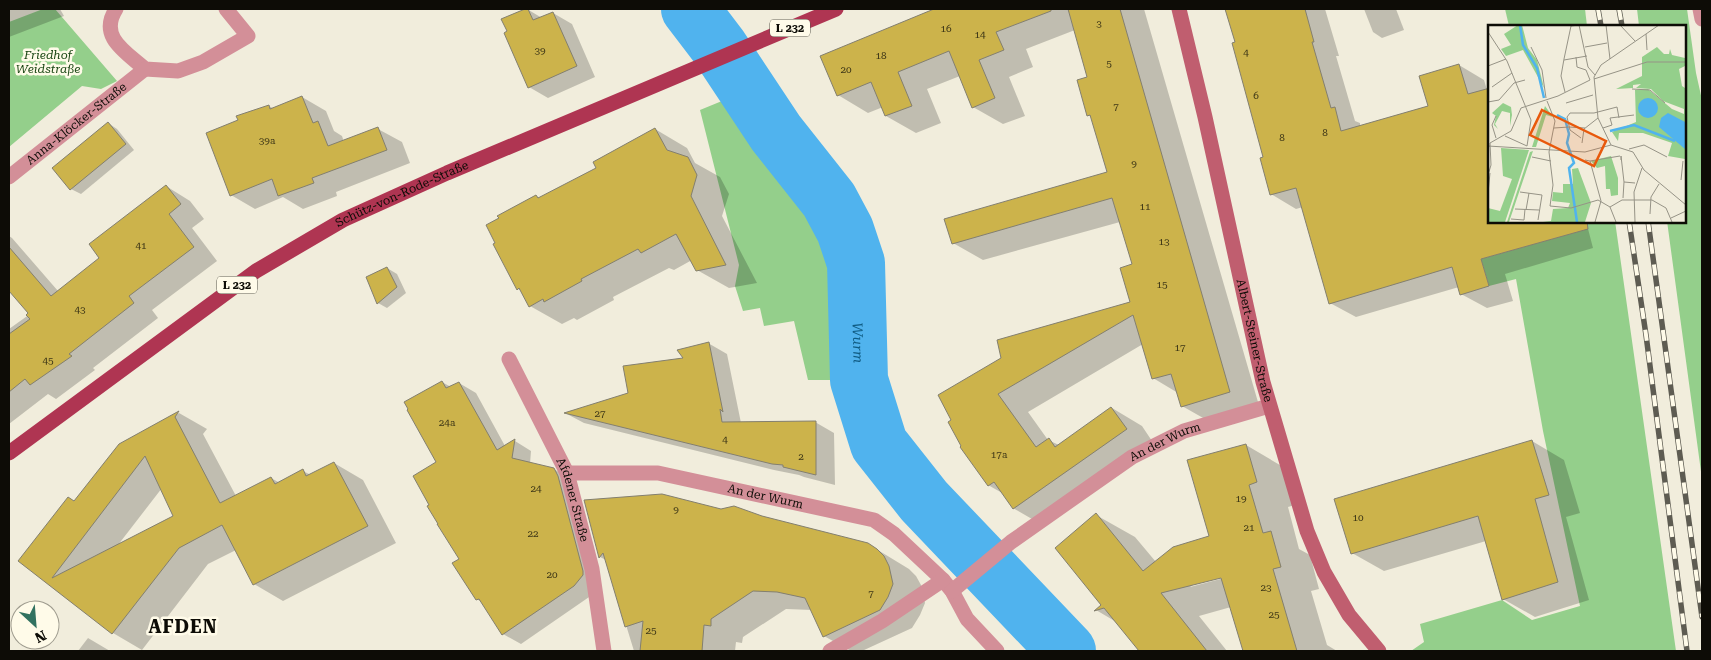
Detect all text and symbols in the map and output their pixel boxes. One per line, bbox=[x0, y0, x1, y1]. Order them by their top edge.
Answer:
house number: 3 bbox=[1096, 18, 1102, 29]
road number: L 232 bbox=[770, 19, 810, 36]
house number: 16 bbox=[940, 23, 952, 34]
inset map bbox=[1488, 25, 1686, 222]
house number: 14 bbox=[974, 29, 986, 40]
house number: 39 bbox=[534, 45, 546, 56]
house number: 4 bbox=[1243, 47, 1249, 58]
park label: Friedhof Weidstraße bbox=[16, 48, 80, 76]
house number: 18 bbox=[875, 50, 887, 61]
house number: 5 bbox=[1106, 58, 1112, 69]
house number: 20 bbox=[840, 64, 852, 75]
street label: Anna-Klöcker-Straße bbox=[24, 79, 129, 167]
house number: 6 bbox=[1253, 90, 1259, 101]
house number: 7 bbox=[1113, 101, 1119, 112]
house number: 8 bbox=[1322, 127, 1328, 138]
house number: 8 bbox=[1279, 132, 1285, 143]
house number: 39a bbox=[259, 135, 276, 146]
street label: Schütz-von-Rode-Straße bbox=[333, 158, 471, 230]
house number: 9 bbox=[1131, 158, 1137, 169]
house number: 11 bbox=[1139, 201, 1151, 212]
house number: 13 bbox=[1158, 236, 1170, 247]
house number: 41 bbox=[135, 240, 147, 251]
road number: L 232 bbox=[217, 276, 257, 294]
street label: Albert-Steiner-Straße bbox=[1234, 278, 1276, 404]
house number: 15 bbox=[1156, 279, 1168, 290]
house number: 43 bbox=[74, 304, 86, 315]
water label: Wurm bbox=[850, 322, 867, 363]
house number: 17 bbox=[1174, 342, 1186, 353]
house number: 45 bbox=[42, 355, 54, 366]
house number: 27 bbox=[594, 408, 606, 419]
house number: 24a bbox=[439, 417, 456, 428]
street label: An der Wurm bbox=[1127, 420, 1202, 464]
house number: 4 bbox=[722, 434, 728, 445]
house number: 17a bbox=[991, 449, 1008, 460]
house number: 2 bbox=[798, 451, 804, 462]
street label: Afdener Straße bbox=[553, 455, 592, 543]
street label: An der Wurm bbox=[726, 481, 805, 511]
house number: 24 bbox=[530, 483, 542, 494]
house number: 19 bbox=[1235, 493, 1247, 504]
house number: 9 bbox=[673, 504, 679, 515]
house number: 10 bbox=[1352, 512, 1364, 523]
house number: 21 bbox=[1243, 522, 1255, 533]
house number: 22 bbox=[527, 528, 539, 539]
house number: 20 bbox=[546, 569, 558, 580]
house number: 23 bbox=[1260, 582, 1272, 593]
house number: 7 bbox=[868, 588, 874, 599]
north arrow bbox=[10, 600, 60, 650]
house number: 25 bbox=[1268, 609, 1280, 620]
district label: AFDEN bbox=[148, 616, 218, 637]
house number: 25 bbox=[645, 625, 657, 636]
text: N bbox=[32, 627, 49, 646]

